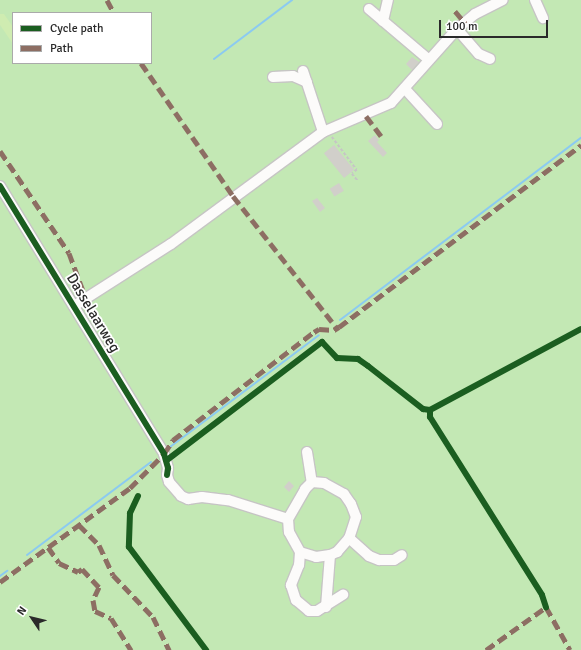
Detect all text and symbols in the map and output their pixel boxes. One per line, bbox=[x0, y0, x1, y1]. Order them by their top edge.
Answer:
legend bbox=[12, 12, 152, 64]
scale bar bbox=[441, 12, 550, 38]
text: 100 m bbox=[446, 19, 478, 34]
text: Cycle path bbox=[50, 21, 103, 36]
text: Path bbox=[50, 41, 73, 56]
street label: Dasselaarweg bbox=[62, 270, 124, 356]
north arrow bbox=[12, 598, 52, 638]
text: N bbox=[14, 604, 29, 618]

